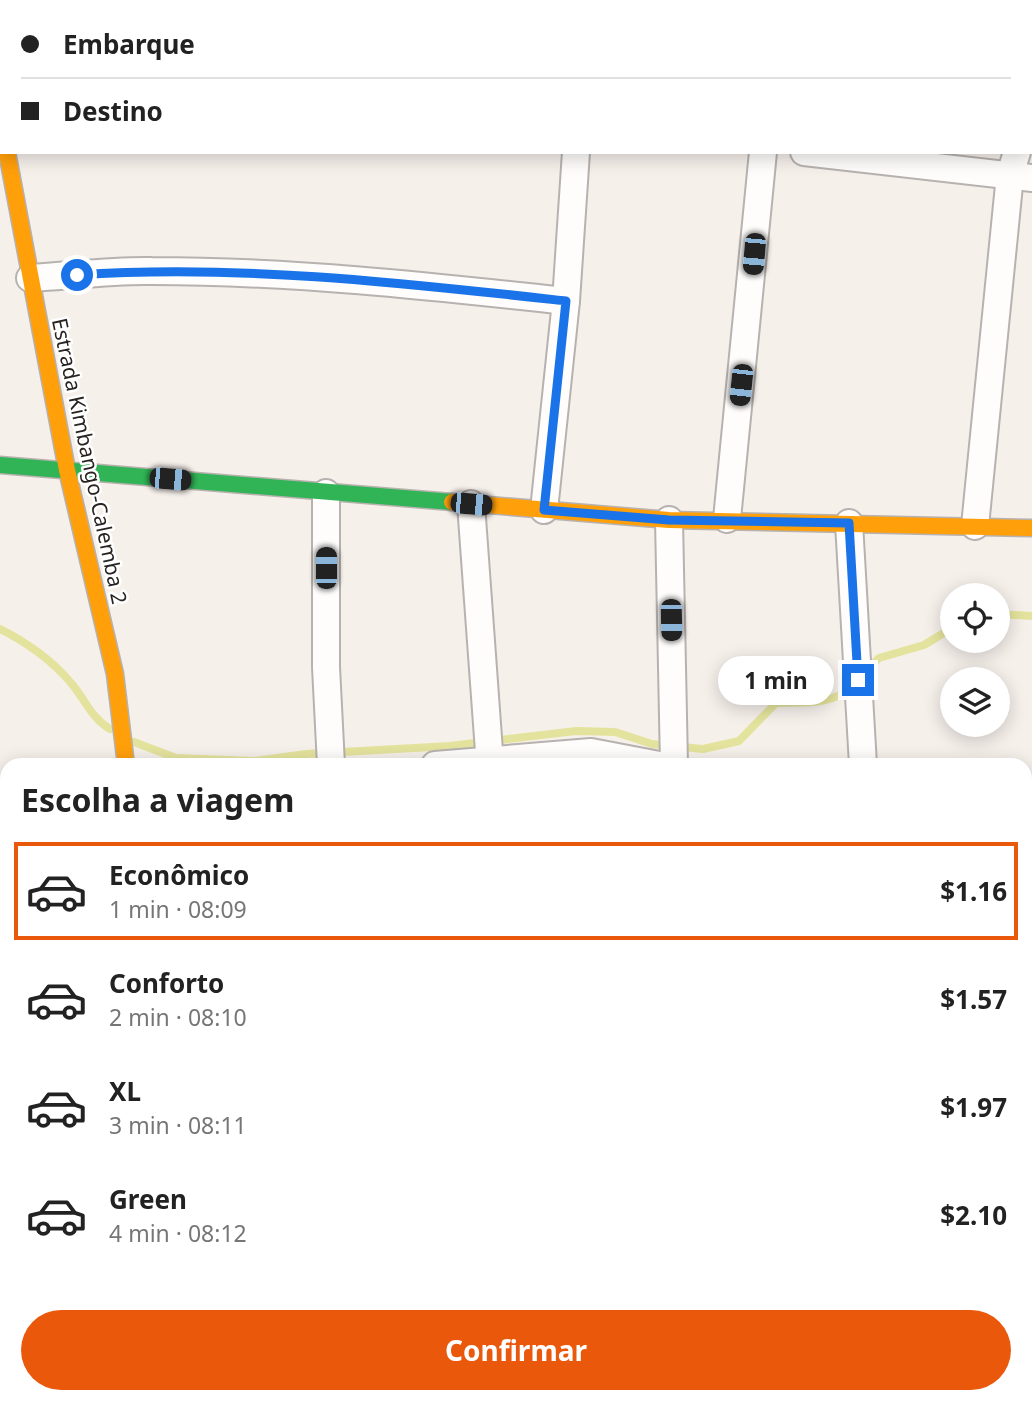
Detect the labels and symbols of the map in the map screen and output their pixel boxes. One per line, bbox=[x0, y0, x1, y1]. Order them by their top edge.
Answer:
car bbox=[742, 232, 767, 276]
route start bbox=[61, 259, 93, 291]
street label: Estrada Kimbango-Calemba 2 bbox=[46, 315, 134, 607]
car bbox=[729, 363, 754, 407]
car bbox=[149, 467, 192, 491]
car bbox=[450, 492, 493, 516]
car bbox=[316, 547, 337, 589]
car bbox=[661, 599, 682, 641]
callout: 1 min bbox=[718, 656, 834, 704]
route end bbox=[842, 664, 874, 696]

